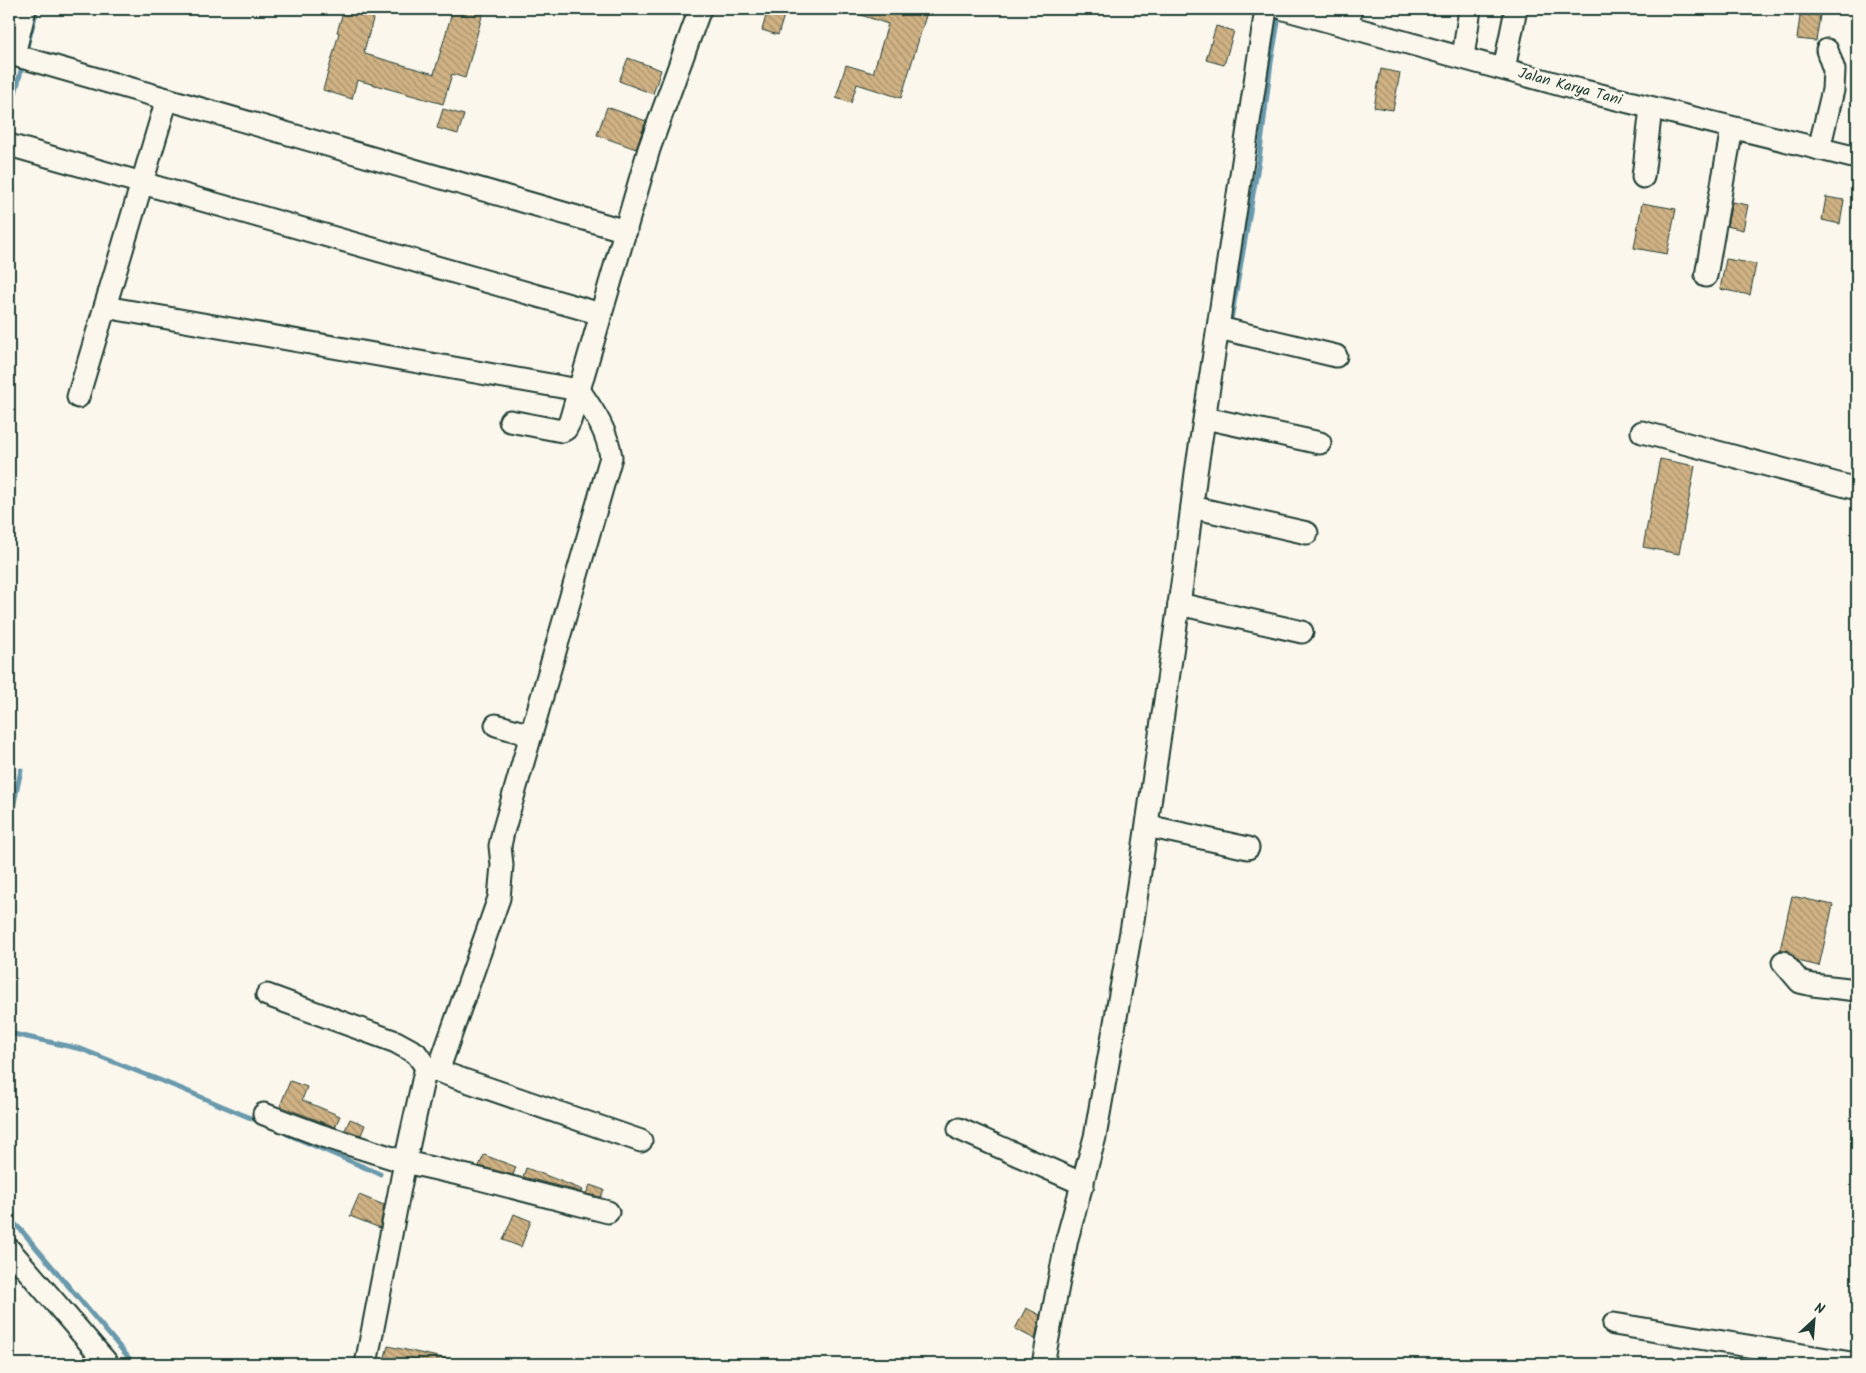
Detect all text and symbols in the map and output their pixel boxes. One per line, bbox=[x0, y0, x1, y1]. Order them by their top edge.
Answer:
street label: Jalan Karya Tani bbox=[1516, 62, 1626, 113]
north arrow bbox=[1788, 1296, 1838, 1346]
text: N bbox=[1810, 1297, 1828, 1321]

